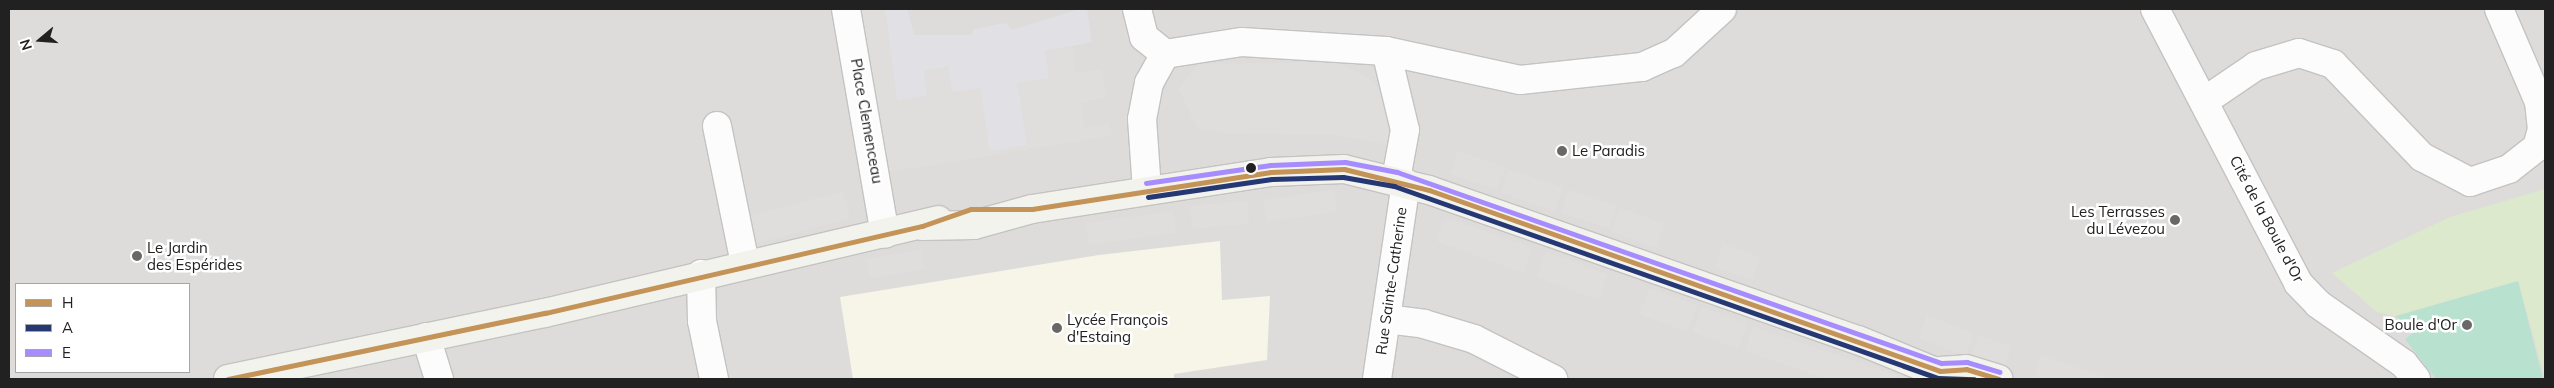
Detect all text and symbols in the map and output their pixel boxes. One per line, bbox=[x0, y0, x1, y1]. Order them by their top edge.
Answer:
north arrow bbox=[15, 15, 65, 65]
text: N bbox=[16, 37, 36, 52]
street label: Place Clemenceau bbox=[847, 57, 887, 185]
place label: Le Paradis bbox=[1572, 142, 1645, 160]
marker: Le Paradis bbox=[1556, 145, 1568, 157]
street label: Cité de la Boule d'Or bbox=[2226, 153, 2308, 285]
unlabelled marker bbox=[1246, 163, 1256, 173]
place label: Les Terrasses du Lévezou bbox=[2071, 202, 2165, 237]
street label: Rue Sainte-Catherine bbox=[1372, 206, 1410, 356]
marker: Les Terrasses du Lévezou bbox=[2169, 214, 2181, 226]
place label: Le Jardin des Espérides bbox=[147, 238, 242, 273]
marker: Le Jardin des Espérides bbox=[131, 250, 143, 262]
legend bbox=[15, 283, 190, 373]
text: H bbox=[62, 293, 74, 312]
place label: Lycée François d'Estaing bbox=[1067, 310, 1168, 345]
place label: Boule d'Or bbox=[2385, 316, 2457, 334]
text: A bbox=[62, 318, 73, 337]
marker: Boule d'Or bbox=[2461, 319, 2473, 331]
marker: Lycée François d'Estaing bbox=[1051, 322, 1063, 334]
text: E bbox=[62, 343, 71, 362]

